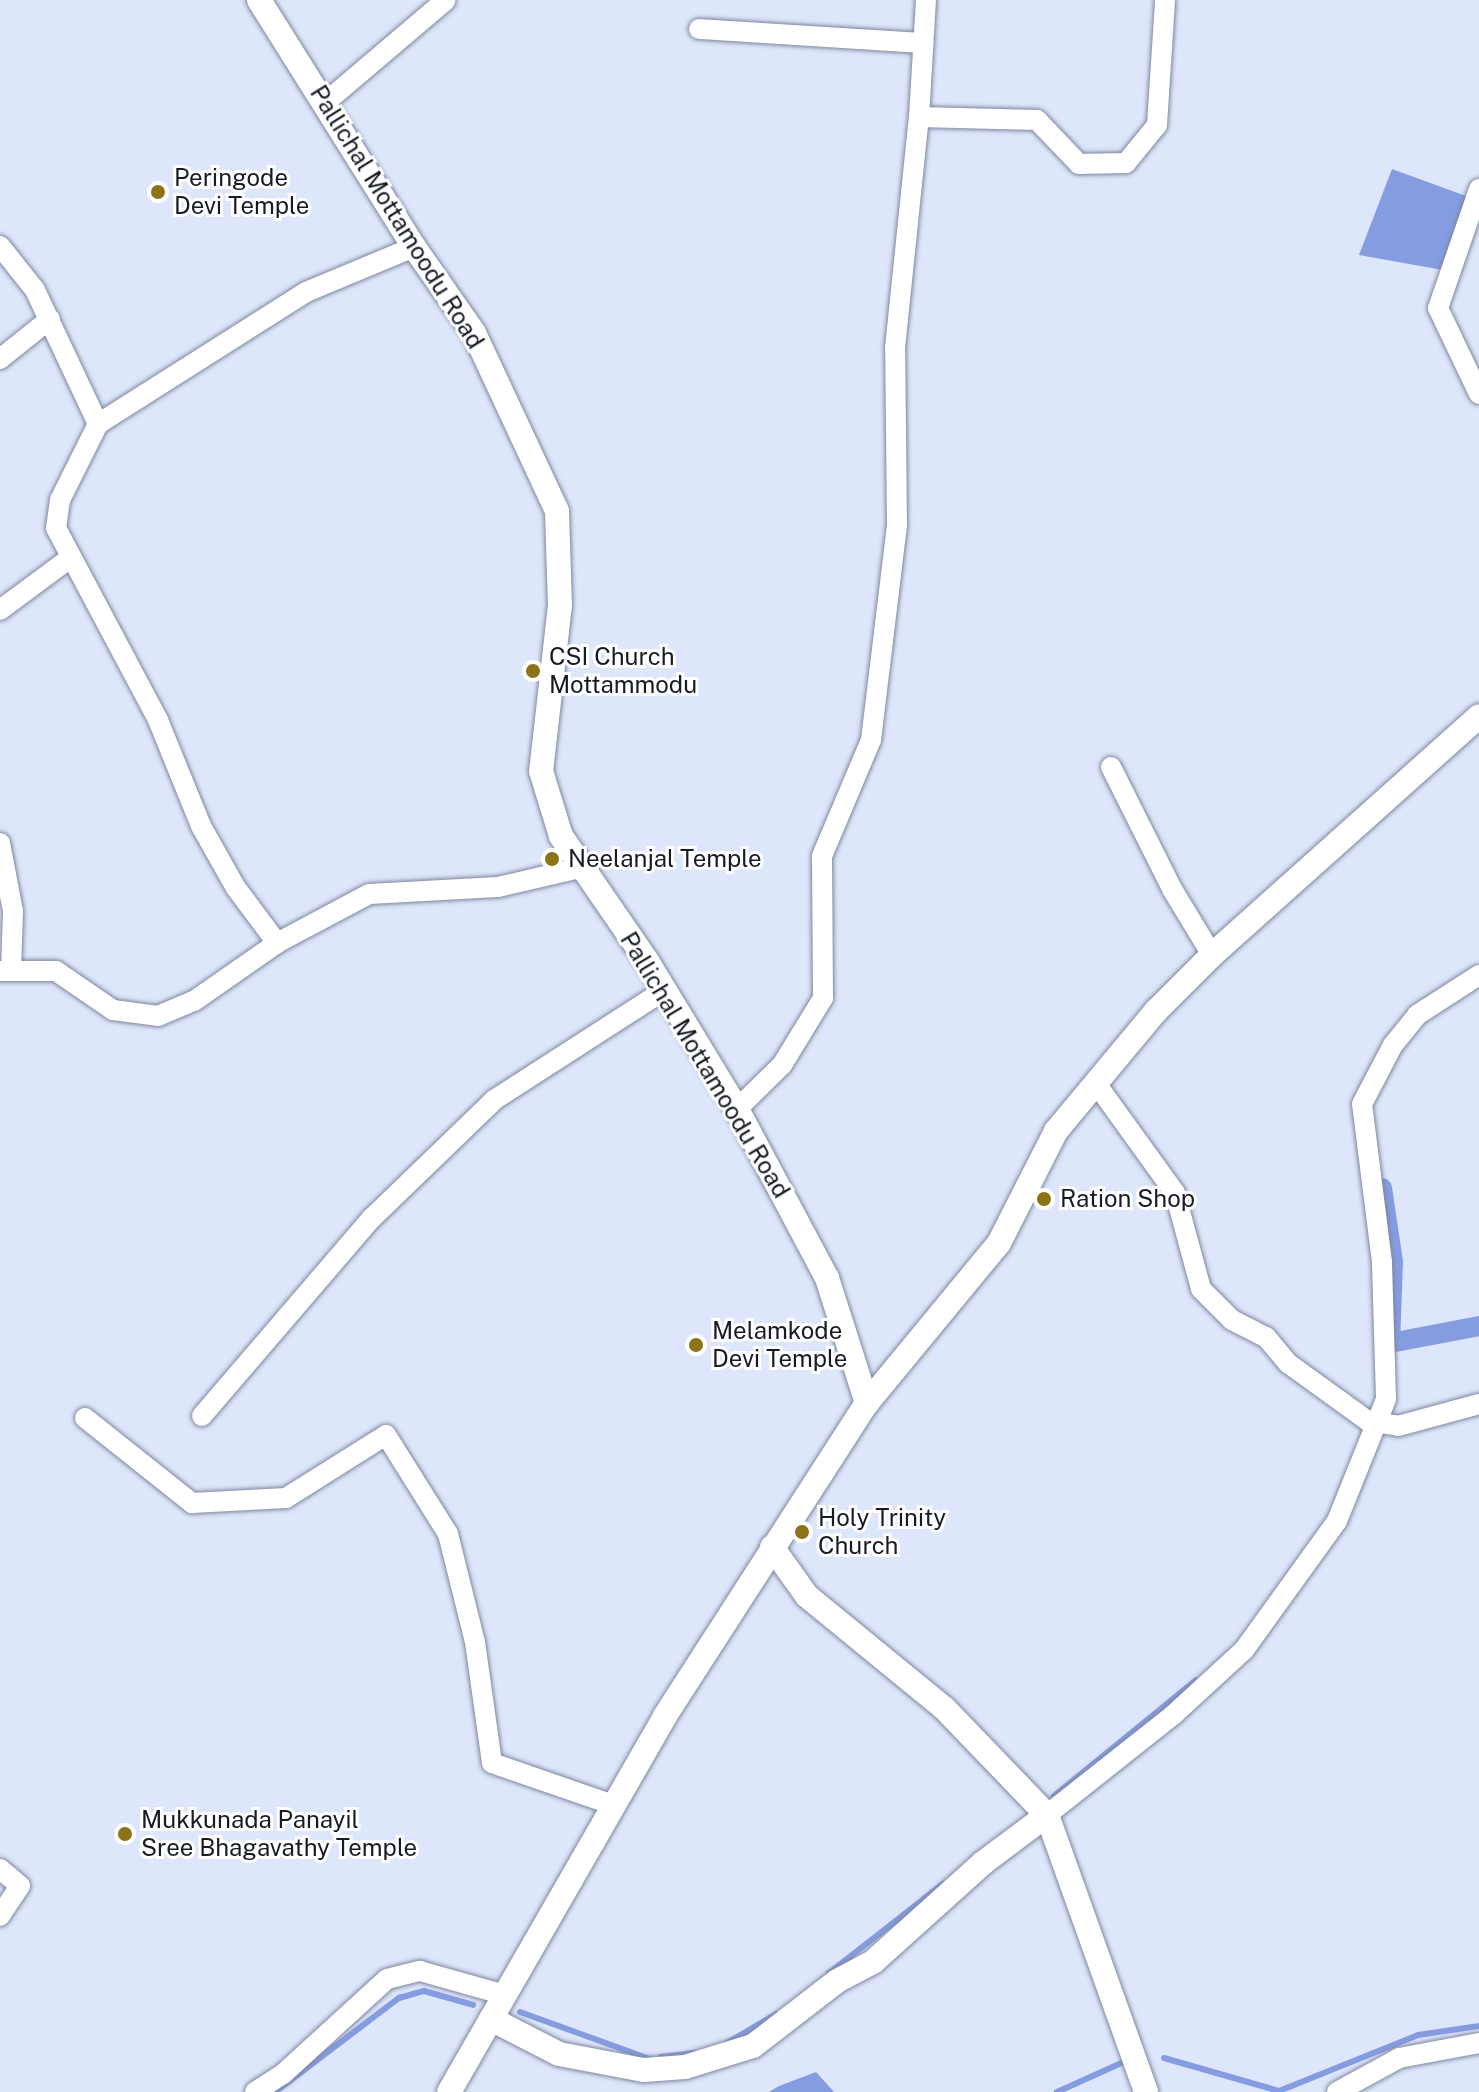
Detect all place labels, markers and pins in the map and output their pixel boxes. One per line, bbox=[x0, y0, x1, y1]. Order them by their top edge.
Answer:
place label: Peringode Devi Temple bbox=[174, 164, 309, 220]
marker: Peringode Devi Temple bbox=[149, 183, 167, 201]
place label: CSI Church Mottammodu bbox=[549, 643, 697, 699]
marker: CSI Church Mottammodu bbox=[524, 662, 542, 680]
place label: Neelanjal Temple bbox=[568, 845, 762, 873]
marker: Neelanjal Temple bbox=[543, 850, 561, 868]
place label: Ration Shop bbox=[1060, 1185, 1195, 1213]
marker: Ration Shop bbox=[1035, 1190, 1053, 1208]
place label: Melamkode Devi Temple bbox=[712, 1317, 847, 1373]
marker: Melamkode Devi Temple bbox=[687, 1336, 705, 1354]
place label: Holy Trinity Church bbox=[818, 1504, 946, 1560]
marker: Holy Trinity Church bbox=[793, 1523, 811, 1541]
place label: Mukkunada Panayil Sree Bhagavathy Temple bbox=[141, 1806, 417, 1862]
marker: Mukkunada Panayil Sree Bhagavathy Temple bbox=[116, 1825, 134, 1843]

